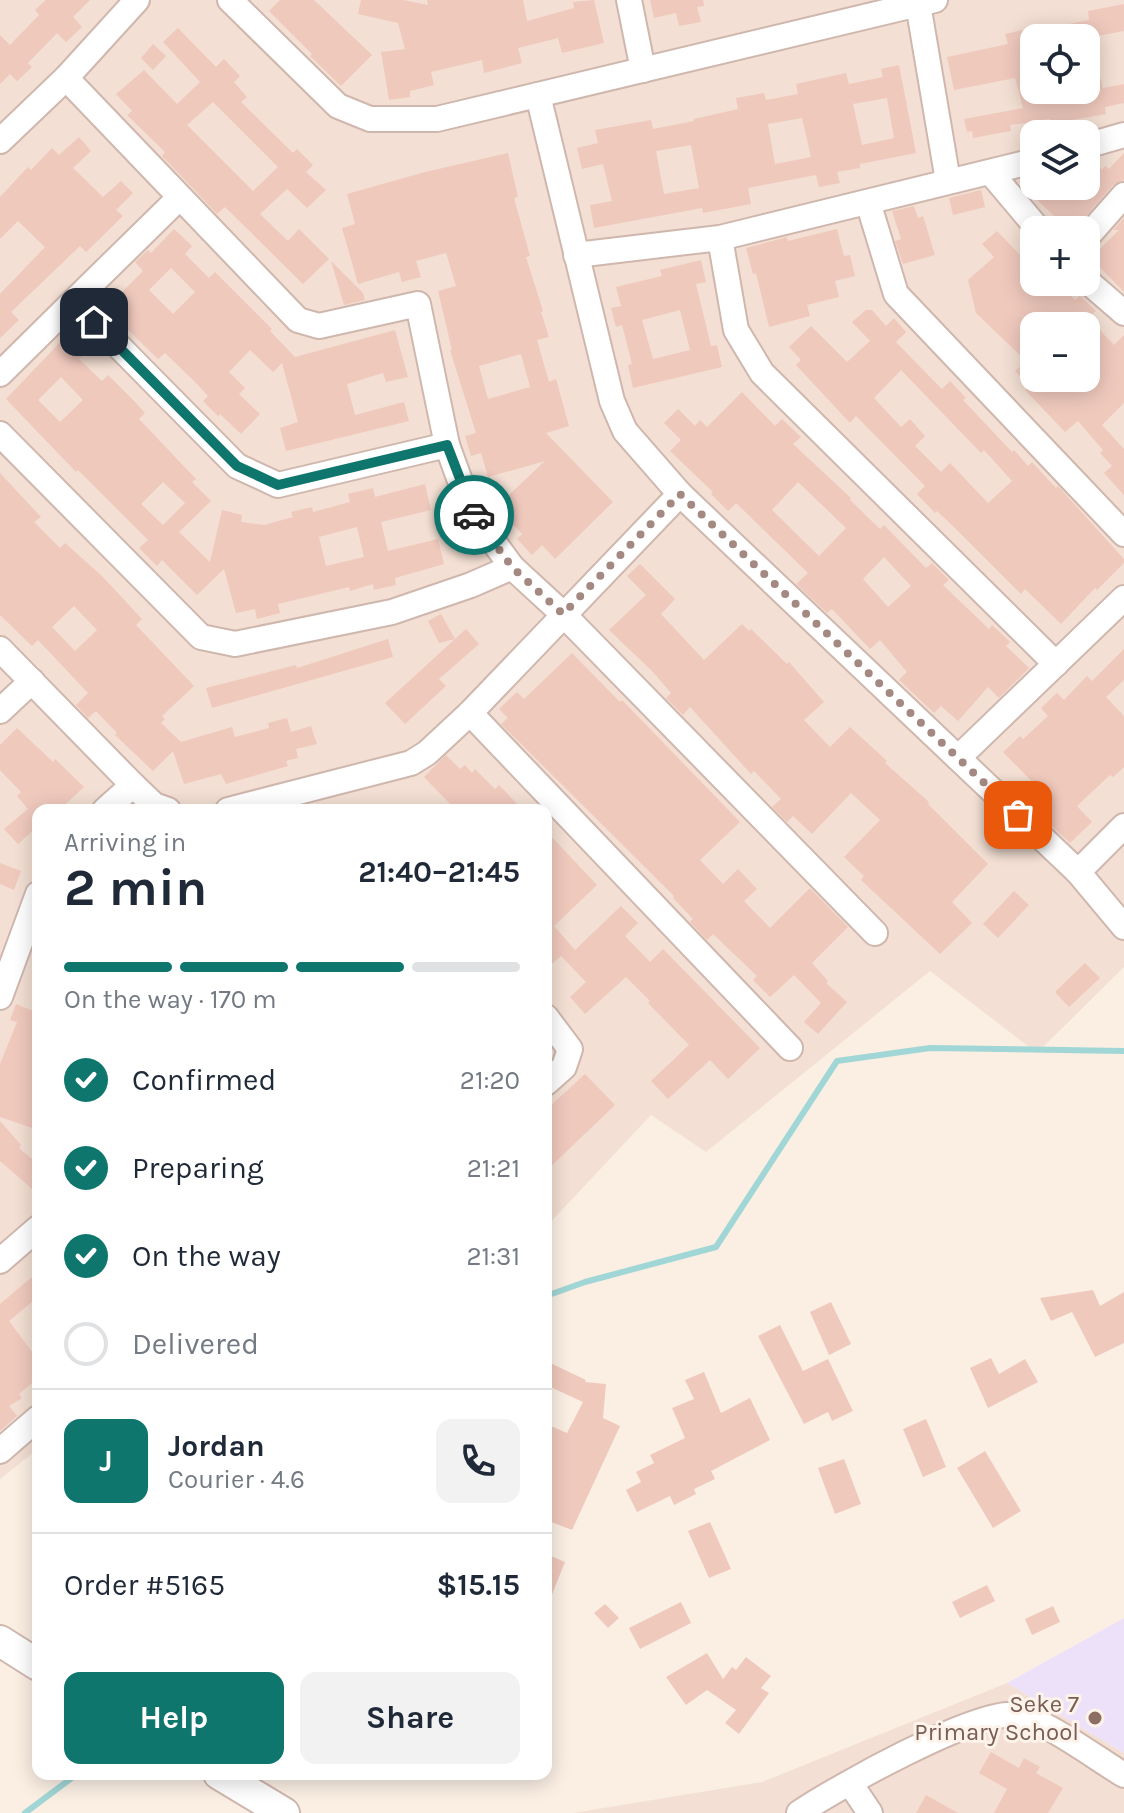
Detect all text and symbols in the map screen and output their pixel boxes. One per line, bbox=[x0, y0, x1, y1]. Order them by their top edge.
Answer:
map controls bbox=[1020, 24, 1100, 392]
button: locate bbox=[1020, 24, 1100, 104]
button: layers bbox=[1020, 120, 1100, 200]
button: + bbox=[1020, 216, 1100, 296]
pin bbox=[60, 288, 128, 356]
icon: home bbox=[72, 300, 116, 344]
button: − bbox=[1020, 312, 1100, 392]
courier bbox=[434, 475, 514, 555]
icon: car bbox=[452, 493, 496, 537]
pin bbox=[984, 781, 1052, 849]
icon: bag bbox=[996, 793, 1040, 837]
text: Arriving in bbox=[64, 827, 186, 858]
text: 21:40–21:45 bbox=[358, 854, 520, 890]
text: 2 min bbox=[64, 857, 207, 918]
text: On the way · 170 m bbox=[64, 984, 277, 1015]
icon: check bbox=[64, 1058, 108, 1102]
text: Confirmed bbox=[132, 1062, 276, 1098]
text: 21:20 bbox=[460, 1065, 520, 1096]
icon: check bbox=[64, 1146, 108, 1190]
text: Preparing bbox=[132, 1150, 264, 1186]
text: 21:21 bbox=[467, 1153, 520, 1184]
icon: check bbox=[64, 1234, 108, 1278]
text: On the way bbox=[132, 1238, 281, 1274]
text: 21:31 bbox=[466, 1241, 520, 1272]
text: Delivered bbox=[132, 1326, 259, 1362]
button: phone bbox=[436, 1419, 520, 1503]
text: Jordan bbox=[168, 1428, 265, 1464]
text: J bbox=[99, 1443, 113, 1479]
text: Courier · 4.6 bbox=[168, 1464, 305, 1495]
text: Order #5165 bbox=[64, 1567, 225, 1603]
text: $15.15 bbox=[437, 1567, 520, 1603]
button: Help bbox=[64, 1672, 284, 1764]
button: Share bbox=[300, 1672, 520, 1764]
place label: Seke 7 Primary School bbox=[914, 1690, 1079, 1746]
marker: Seke 7 Primary School bbox=[1086, 1709, 1104, 1727]

